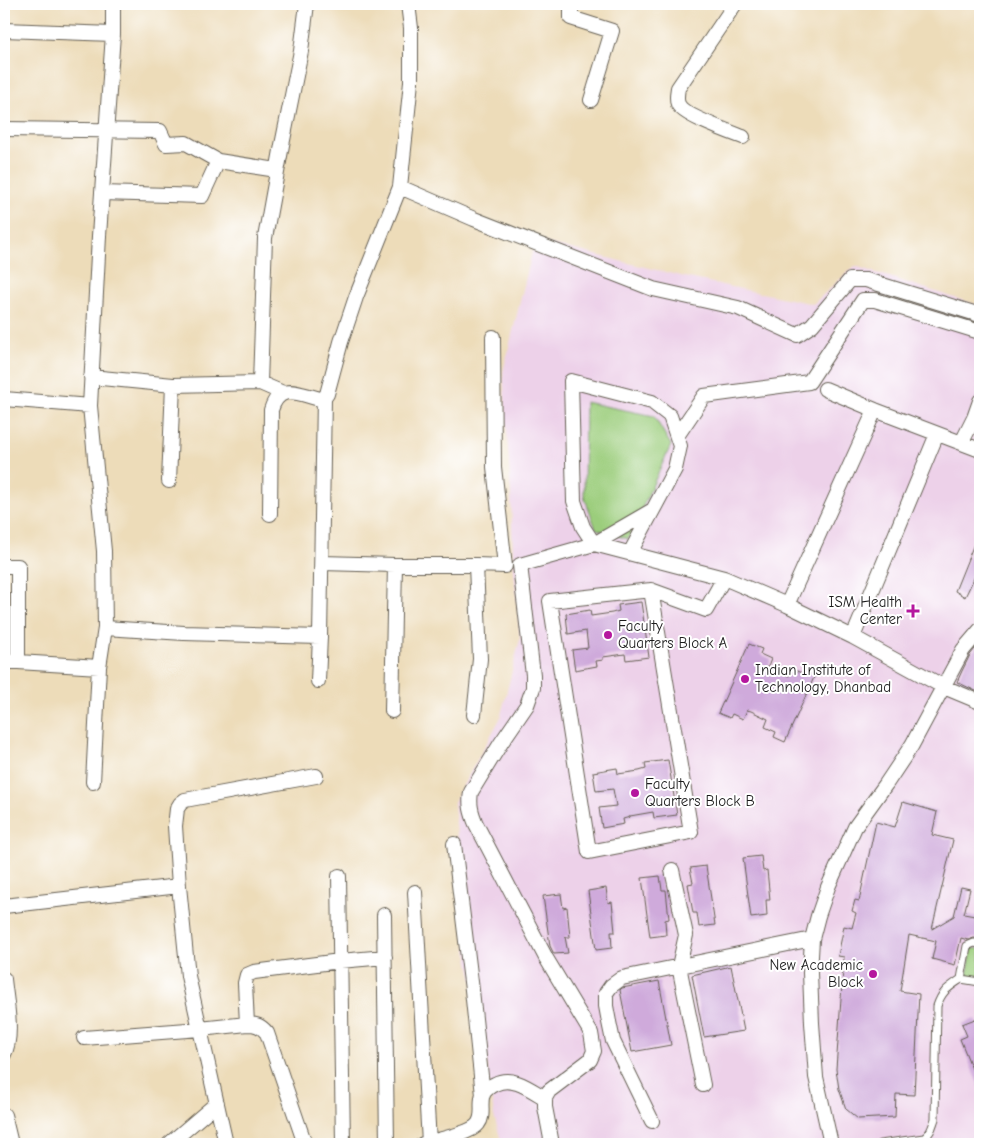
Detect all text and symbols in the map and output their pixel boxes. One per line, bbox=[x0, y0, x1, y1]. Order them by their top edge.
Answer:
place label: ISM Health Center bbox=[829, 593, 902, 628]
marker: ISM Health Center bbox=[906, 604, 920, 618]
place label: Faculty Quarters Block A bbox=[618, 617, 728, 652]
marker: Faculty Quarters Block A bbox=[602, 629, 614, 641]
place label: Indian Institute of Technology, Dhanbad bbox=[755, 661, 891, 696]
marker: Indian Institute of Technology, Dhanbad bbox=[739, 673, 751, 685]
place label: Faculty Quarters Block B bbox=[645, 775, 755, 810]
marker: Faculty Quarters Block B bbox=[629, 787, 641, 799]
place label: New Academic Block bbox=[769, 956, 864, 991]
marker: New Academic Block bbox=[867, 968, 879, 980]

